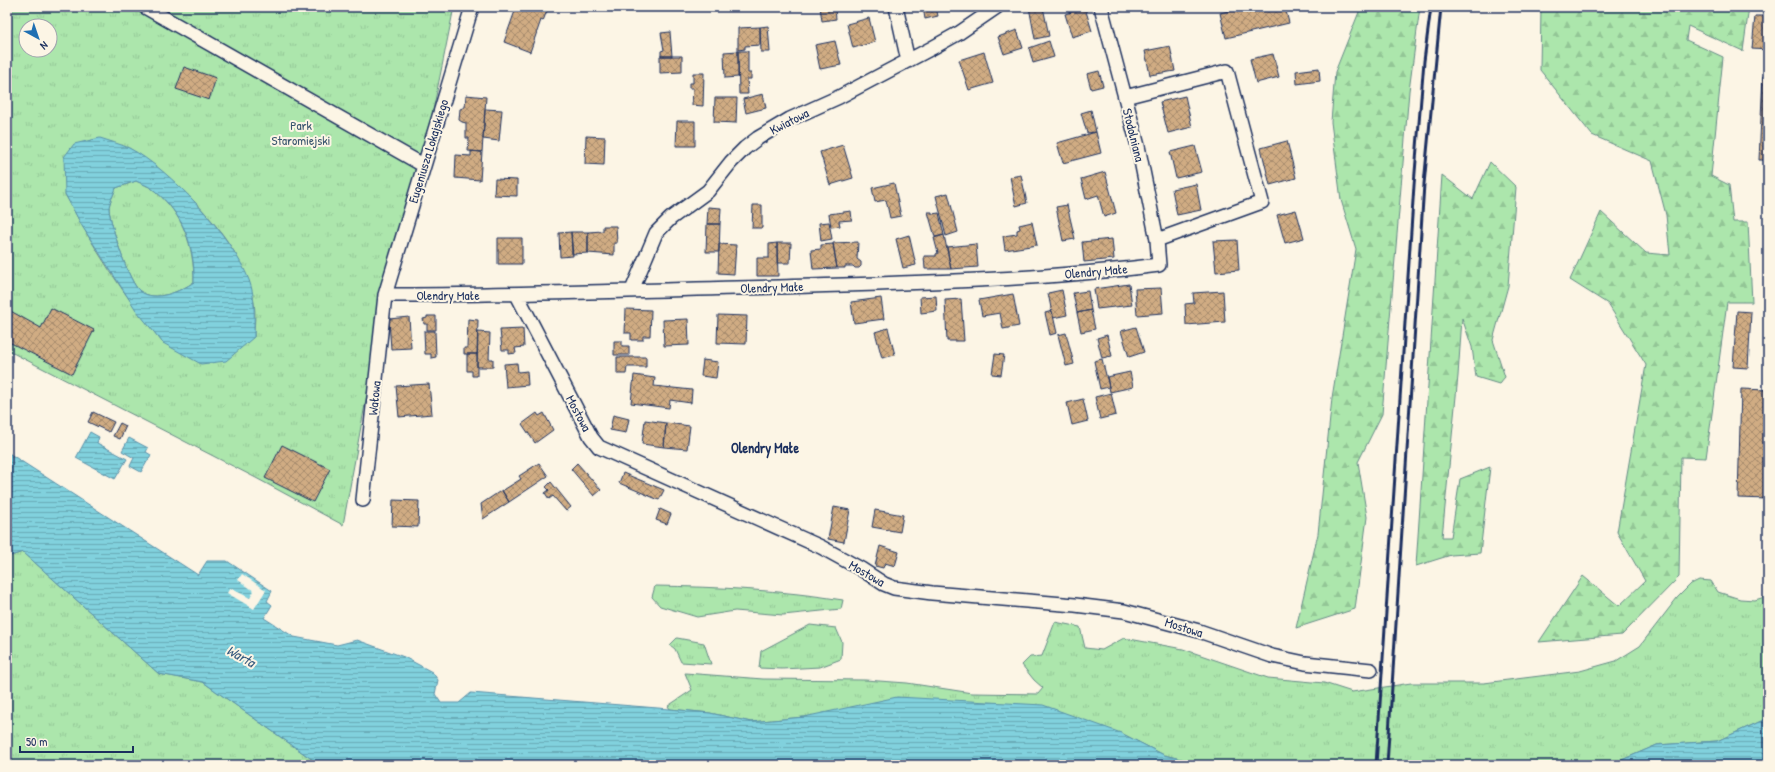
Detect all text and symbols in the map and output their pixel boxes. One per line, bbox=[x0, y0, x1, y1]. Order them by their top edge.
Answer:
north arrow bbox=[18, 18, 58, 58]
text: N bbox=[38, 38, 51, 53]
street label: Eugeniusza Lokajskiego bbox=[404, 97, 452, 205]
street label: Kwiatowa bbox=[766, 104, 812, 138]
street label: Stodolniana bbox=[1119, 106, 1149, 164]
park label: Park Staromiejski bbox=[271, 116, 331, 149]
street label: Olendry Małe bbox=[1064, 259, 1128, 283]
street label: Olendry Małe bbox=[740, 277, 804, 297]
street label: Olendry Małe bbox=[416, 286, 480, 304]
street label: Wałowa bbox=[363, 380, 385, 416]
street label: Mostowa bbox=[562, 392, 596, 434]
district label: Olendry Małe bbox=[731, 438, 799, 459]
street label: Mostowa bbox=[846, 556, 888, 590]
street label: Mostowa bbox=[1163, 613, 1205, 641]
water label: Warta bbox=[224, 640, 260, 672]
scale bar bbox=[20, 728, 133, 754]
text: 50 m bbox=[26, 733, 47, 750]

